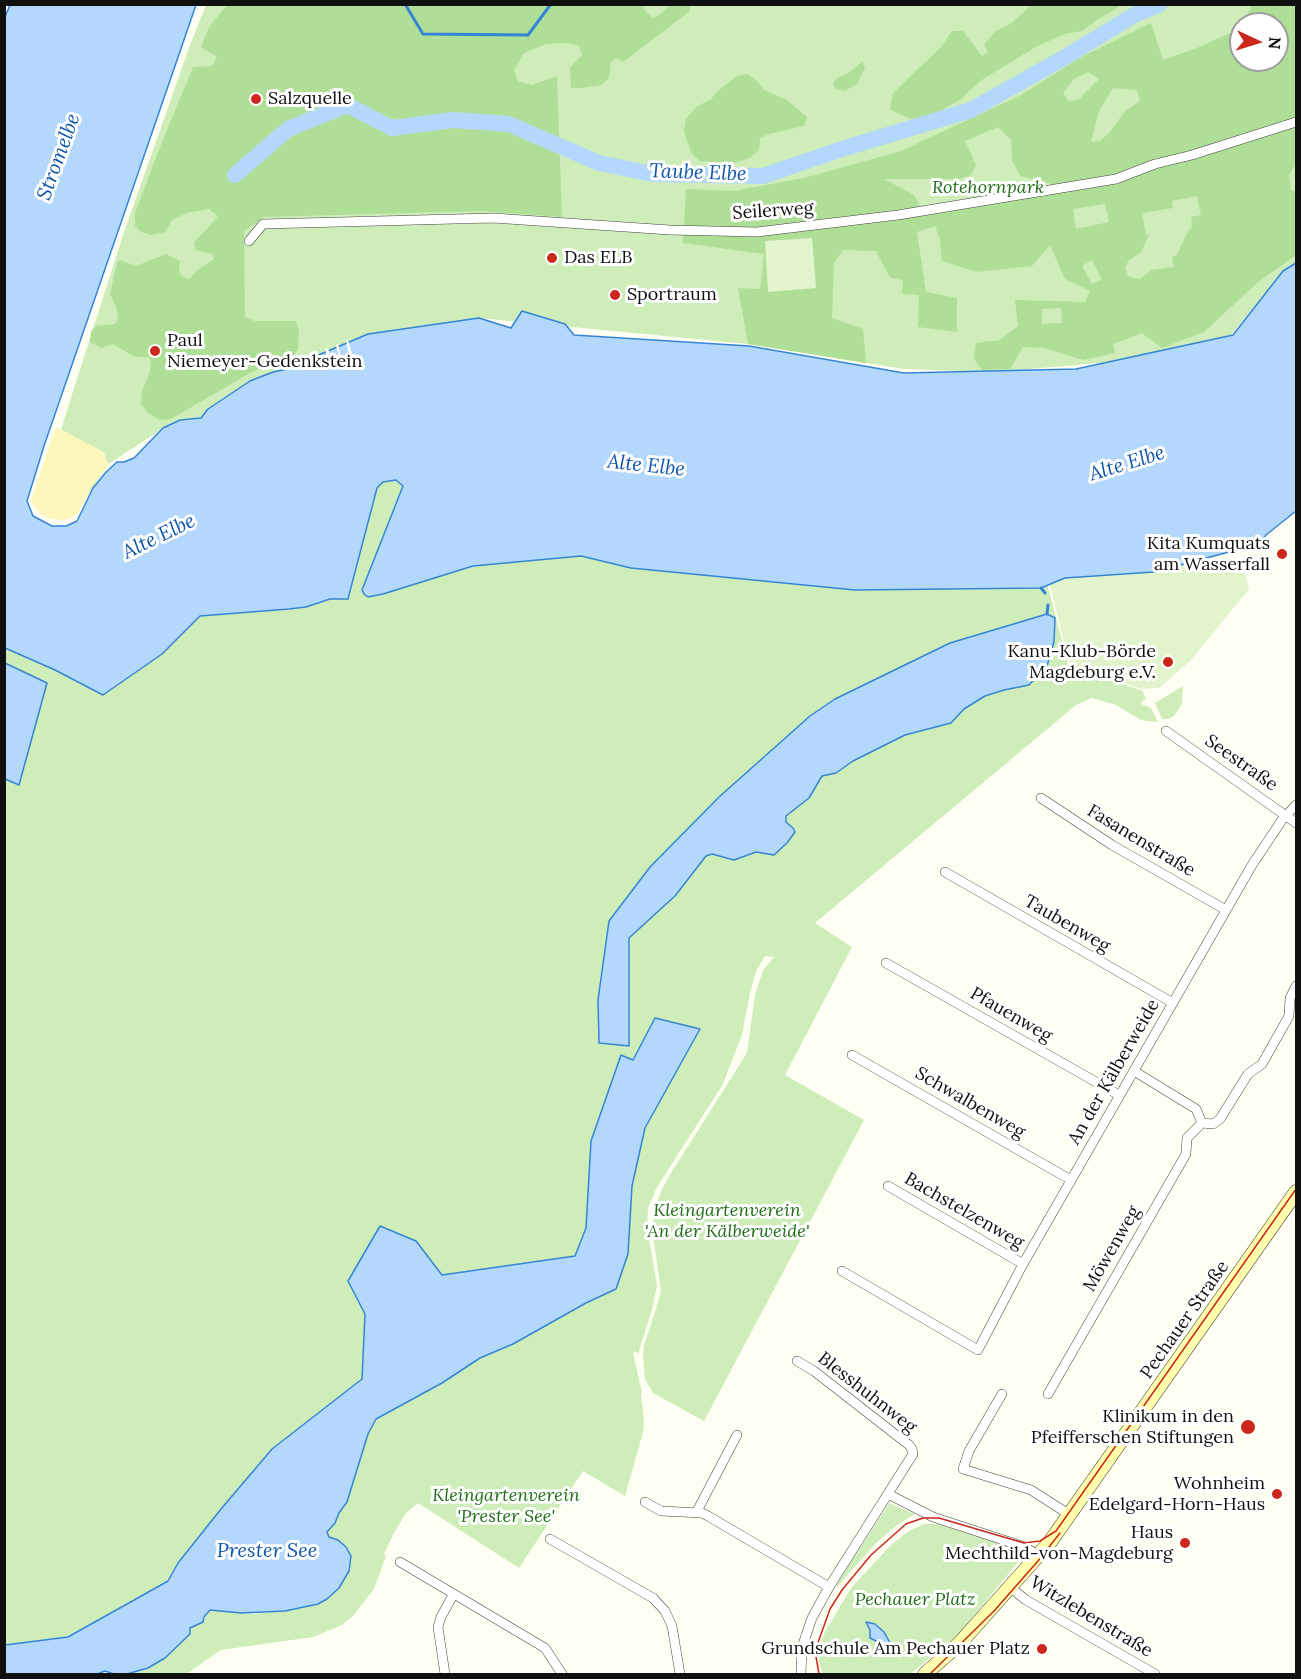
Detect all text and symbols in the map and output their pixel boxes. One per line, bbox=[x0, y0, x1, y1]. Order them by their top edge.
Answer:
north arrow bbox=[1229, 12, 1289, 72]
text: N bbox=[1265, 36, 1285, 50]
place label: Salzquelle bbox=[268, 88, 352, 110]
marker: Salzquelle bbox=[249, 92, 263, 106]
water label: Stromelbe bbox=[32, 110, 86, 204]
water label: Taube Elbe bbox=[649, 159, 747, 187]
park label: Rotehornpark bbox=[932, 177, 1044, 199]
street label: Seilerweg bbox=[732, 197, 814, 225]
place label: Das ELB bbox=[564, 247, 632, 269]
marker: Das ELB bbox=[545, 251, 559, 265]
place label: Sportraum bbox=[627, 284, 717, 306]
marker: Sportraum bbox=[608, 288, 622, 302]
place label: Paul Niemeyer-Gedenkstein bbox=[167, 330, 362, 372]
marker: Paul Niemeyer-Gedenkstein bbox=[148, 344, 162, 358]
water label: Alte Elbe bbox=[1086, 441, 1168, 487]
water label: Alte Elbe bbox=[606, 450, 686, 482]
water label: Alte Elbe bbox=[119, 509, 199, 565]
place label: Kita Kumquats am Wasserfall bbox=[1147, 533, 1270, 576]
marker: Kita Kumquats am Wasserfall bbox=[1275, 547, 1289, 561]
place label: Kanu-Klub-Börde Magdeburg e.V. bbox=[1007, 641, 1156, 684]
marker: Kanu-Klub-Börde Magdeburg e.V. bbox=[1161, 655, 1175, 669]
street label: Seestraße bbox=[1200, 730, 1282, 796]
street label: Fasanenstraße bbox=[1083, 800, 1199, 882]
street label: Taubenweg bbox=[1020, 891, 1114, 957]
street label: Pfauenweg bbox=[966, 983, 1056, 1047]
street label: An der Kälberweide bbox=[1064, 996, 1164, 1148]
street label: Schwalbenweg bbox=[911, 1063, 1029, 1143]
street label: Bachstelzenweg bbox=[901, 1168, 1027, 1254]
park label: Kleingartenverein 'An der Kälberweide' bbox=[645, 1200, 809, 1242]
street label: Möwenweg bbox=[1079, 1202, 1145, 1296]
street label: Pechauer Straße bbox=[1136, 1257, 1234, 1383]
street label: Blesshuhnweg bbox=[813, 1348, 921, 1438]
place label: Klinikum in den Pfeifferschen Stiftungen bbox=[1031, 1406, 1234, 1448]
marker: Klinikum in den Pfeifferschen Stiftungen bbox=[1239, 1418, 1257, 1436]
place label: Wohnheim Edelgard-Horn-Haus bbox=[1089, 1473, 1265, 1516]
park label: Kleingartenverein 'Prester See' bbox=[432, 1485, 580, 1528]
marker: Wohnheim Edelgard-Horn-Haus bbox=[1270, 1487, 1284, 1501]
place label: Haus Mechthild-von-Magdeburg bbox=[945, 1522, 1173, 1564]
marker: Haus Mechthild-von-Magdeburg bbox=[1178, 1536, 1192, 1550]
water label: Prester See bbox=[217, 1539, 317, 1563]
street label: Witzlebenstraße bbox=[1026, 1572, 1156, 1662]
park label: Pechauer Platz bbox=[855, 1589, 975, 1611]
place label: Grundschule Am Pechauer Platz bbox=[761, 1638, 1030, 1660]
marker: Grundschule Am Pechauer Platz bbox=[1035, 1642, 1049, 1656]

